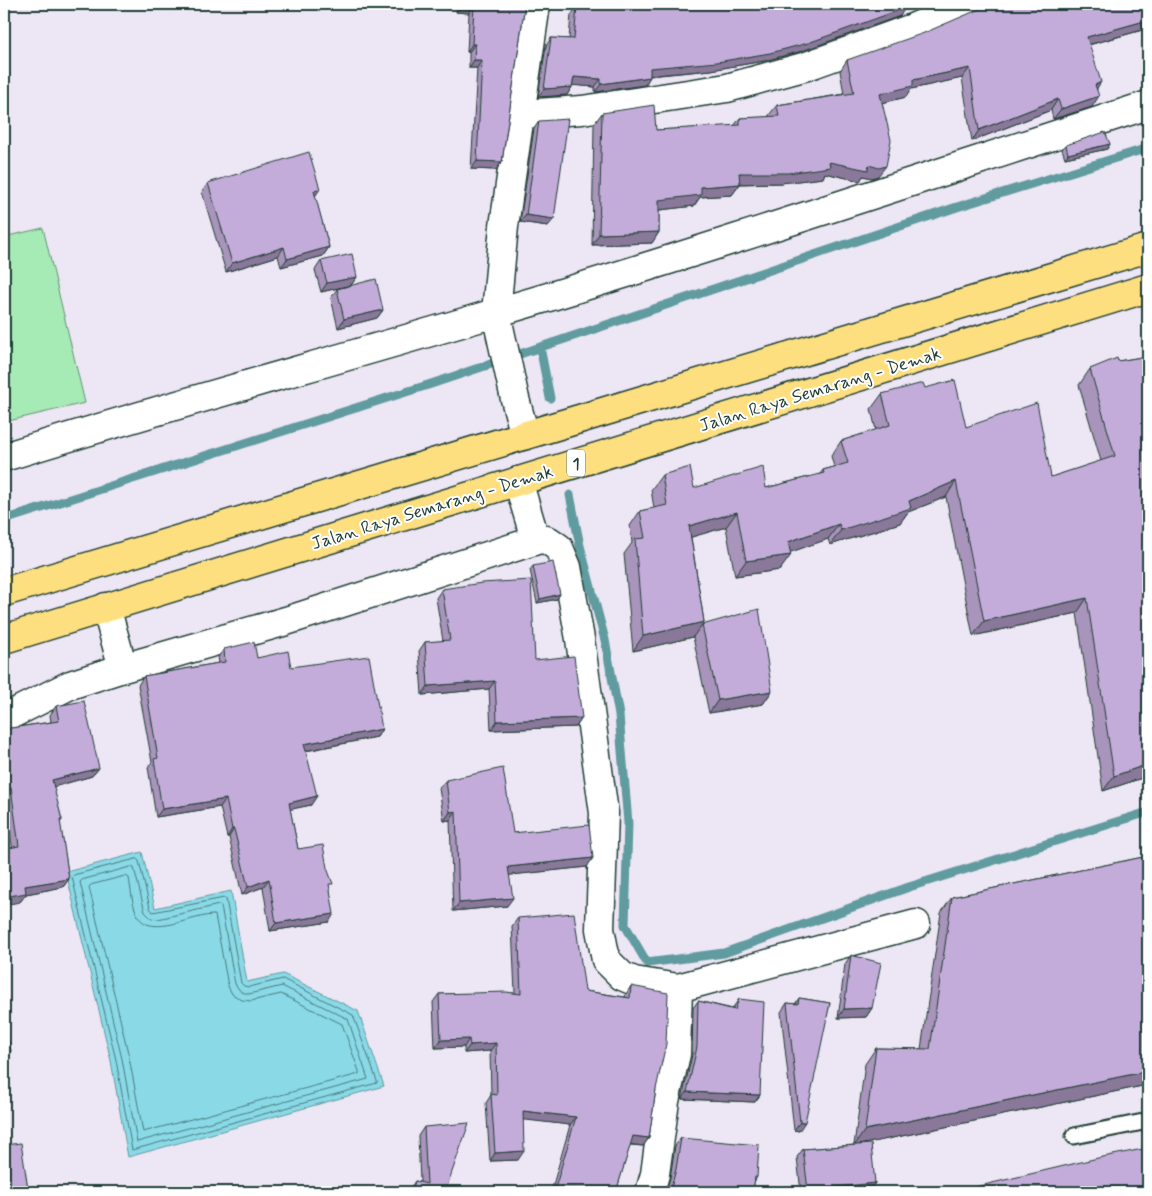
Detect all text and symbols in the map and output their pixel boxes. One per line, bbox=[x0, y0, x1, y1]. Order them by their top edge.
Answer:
street label: Jalan Raya Semarang - Demak bbox=[697, 342, 944, 438]
road number: 1 bbox=[567, 449, 585, 476]
street label: Jalan Raya Semarang - Demak bbox=[309, 460, 556, 556]

